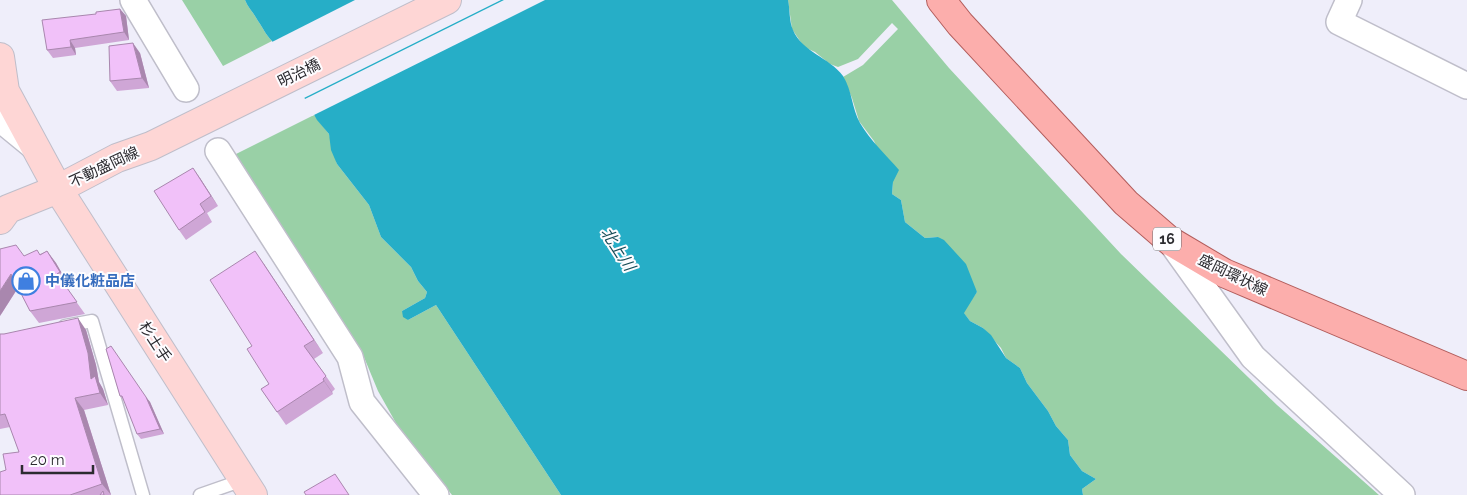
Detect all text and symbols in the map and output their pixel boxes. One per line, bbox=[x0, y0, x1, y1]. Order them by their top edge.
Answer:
street label: 明治橋 bbox=[275, 55, 323, 91]
street label: 不動盛岡線 bbox=[66, 143, 142, 191]
water label: 北上川 bbox=[597, 224, 640, 276]
road number: 16 bbox=[1153, 228, 1181, 250]
street label: 盛岡環状線 bbox=[1195, 250, 1271, 300]
shop icon: 中儀化粧品店 bbox=[11, 266, 41, 296]
place label: 中儀化粧品店 bbox=[45, 272, 135, 290]
street label: 杉土手 bbox=[135, 318, 175, 366]
scale bar bbox=[22, 442, 94, 474]
text: 20 m bbox=[30, 451, 65, 469]

